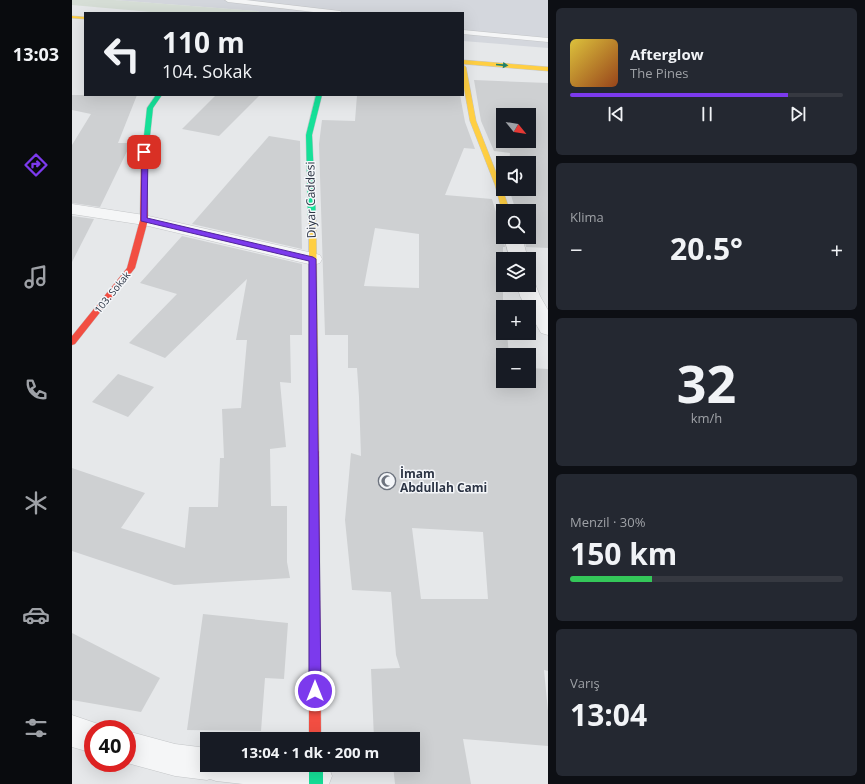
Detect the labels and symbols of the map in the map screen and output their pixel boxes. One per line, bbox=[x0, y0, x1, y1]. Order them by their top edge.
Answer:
one-way arrow bbox=[496, 62, 508, 69]
north arrow bbox=[496, 108, 536, 148]
pin bbox=[127, 135, 161, 169]
street label: Diyar Caddesi bbox=[301, 161, 320, 239]
street label: 103. Sokak bbox=[91, 268, 134, 316]
place label: İmam Abdullah Cami bbox=[400, 465, 487, 496]
mosque icon: İmam Abdullah Cami bbox=[377, 471, 397, 491]
position arrow bbox=[294, 670, 336, 712]
speed limit sign: 40 bbox=[84, 720, 136, 772]

